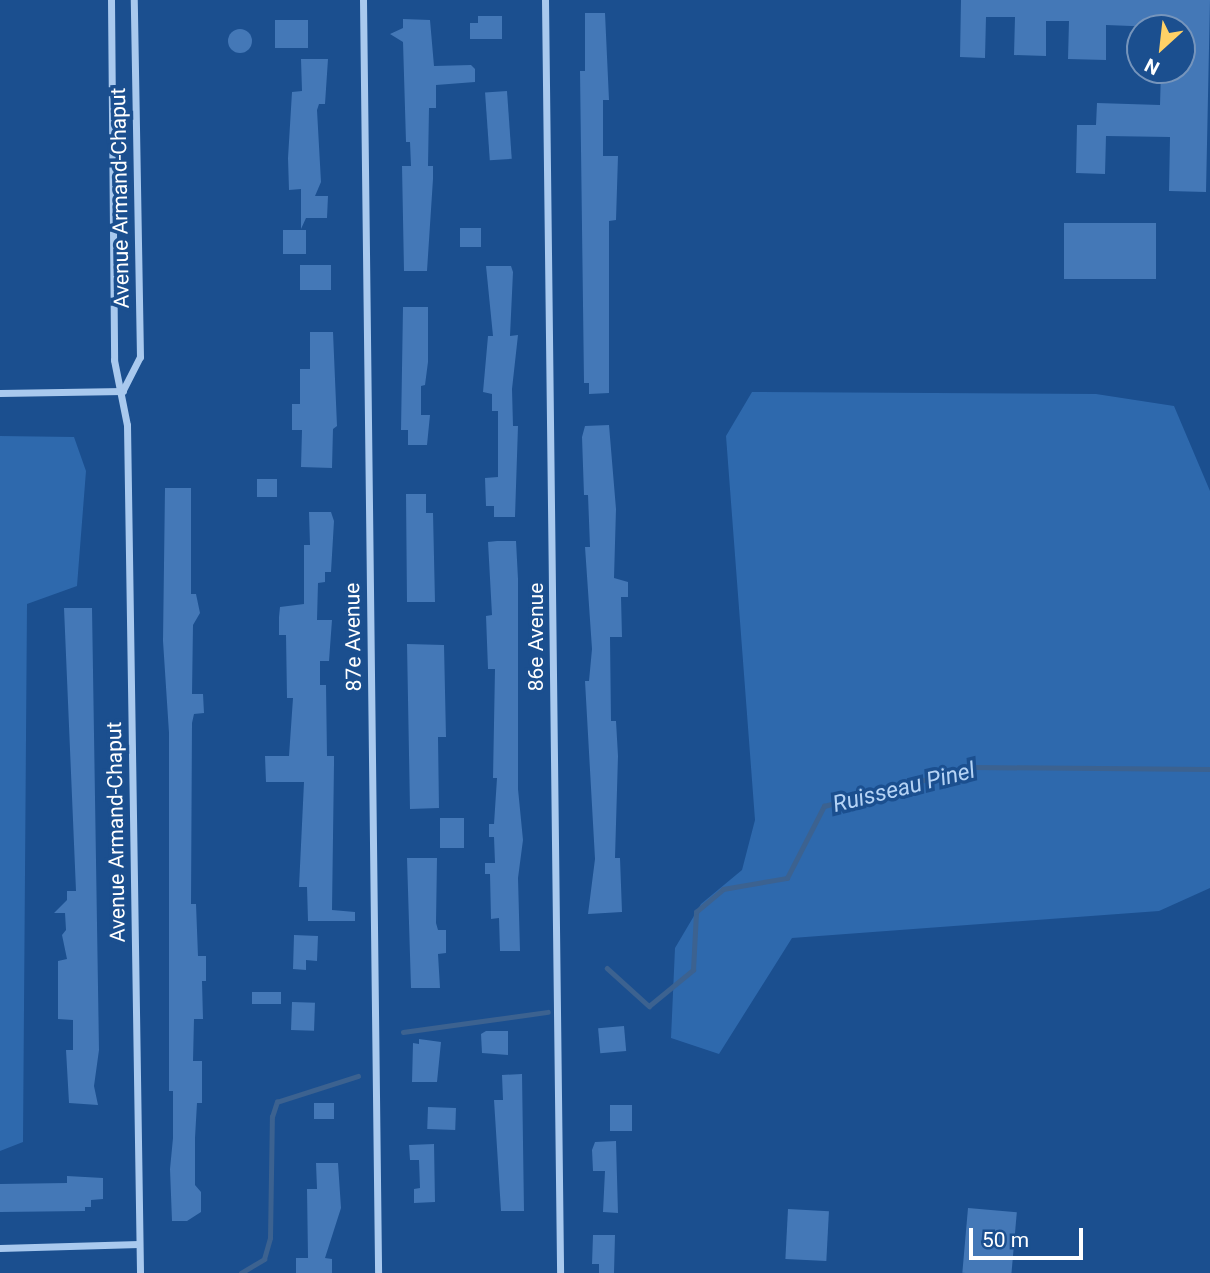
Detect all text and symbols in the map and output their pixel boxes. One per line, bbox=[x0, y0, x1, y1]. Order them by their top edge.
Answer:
north arrow bbox=[1126, 14, 1196, 84]
text: N bbox=[1141, 53, 1163, 80]
street label: Avenue Armand-Chaput bbox=[105, 87, 135, 309]
street label: 87e Avenue bbox=[339, 582, 367, 692]
street label: 86e Avenue bbox=[523, 583, 549, 691]
street label: Avenue Armand-Chaput bbox=[101, 721, 131, 943]
water label: Ruisseau Pinel bbox=[830, 757, 978, 819]
scale bar bbox=[972, 1214, 1086, 1258]
text: 50 m bbox=[982, 1228, 1029, 1252]

